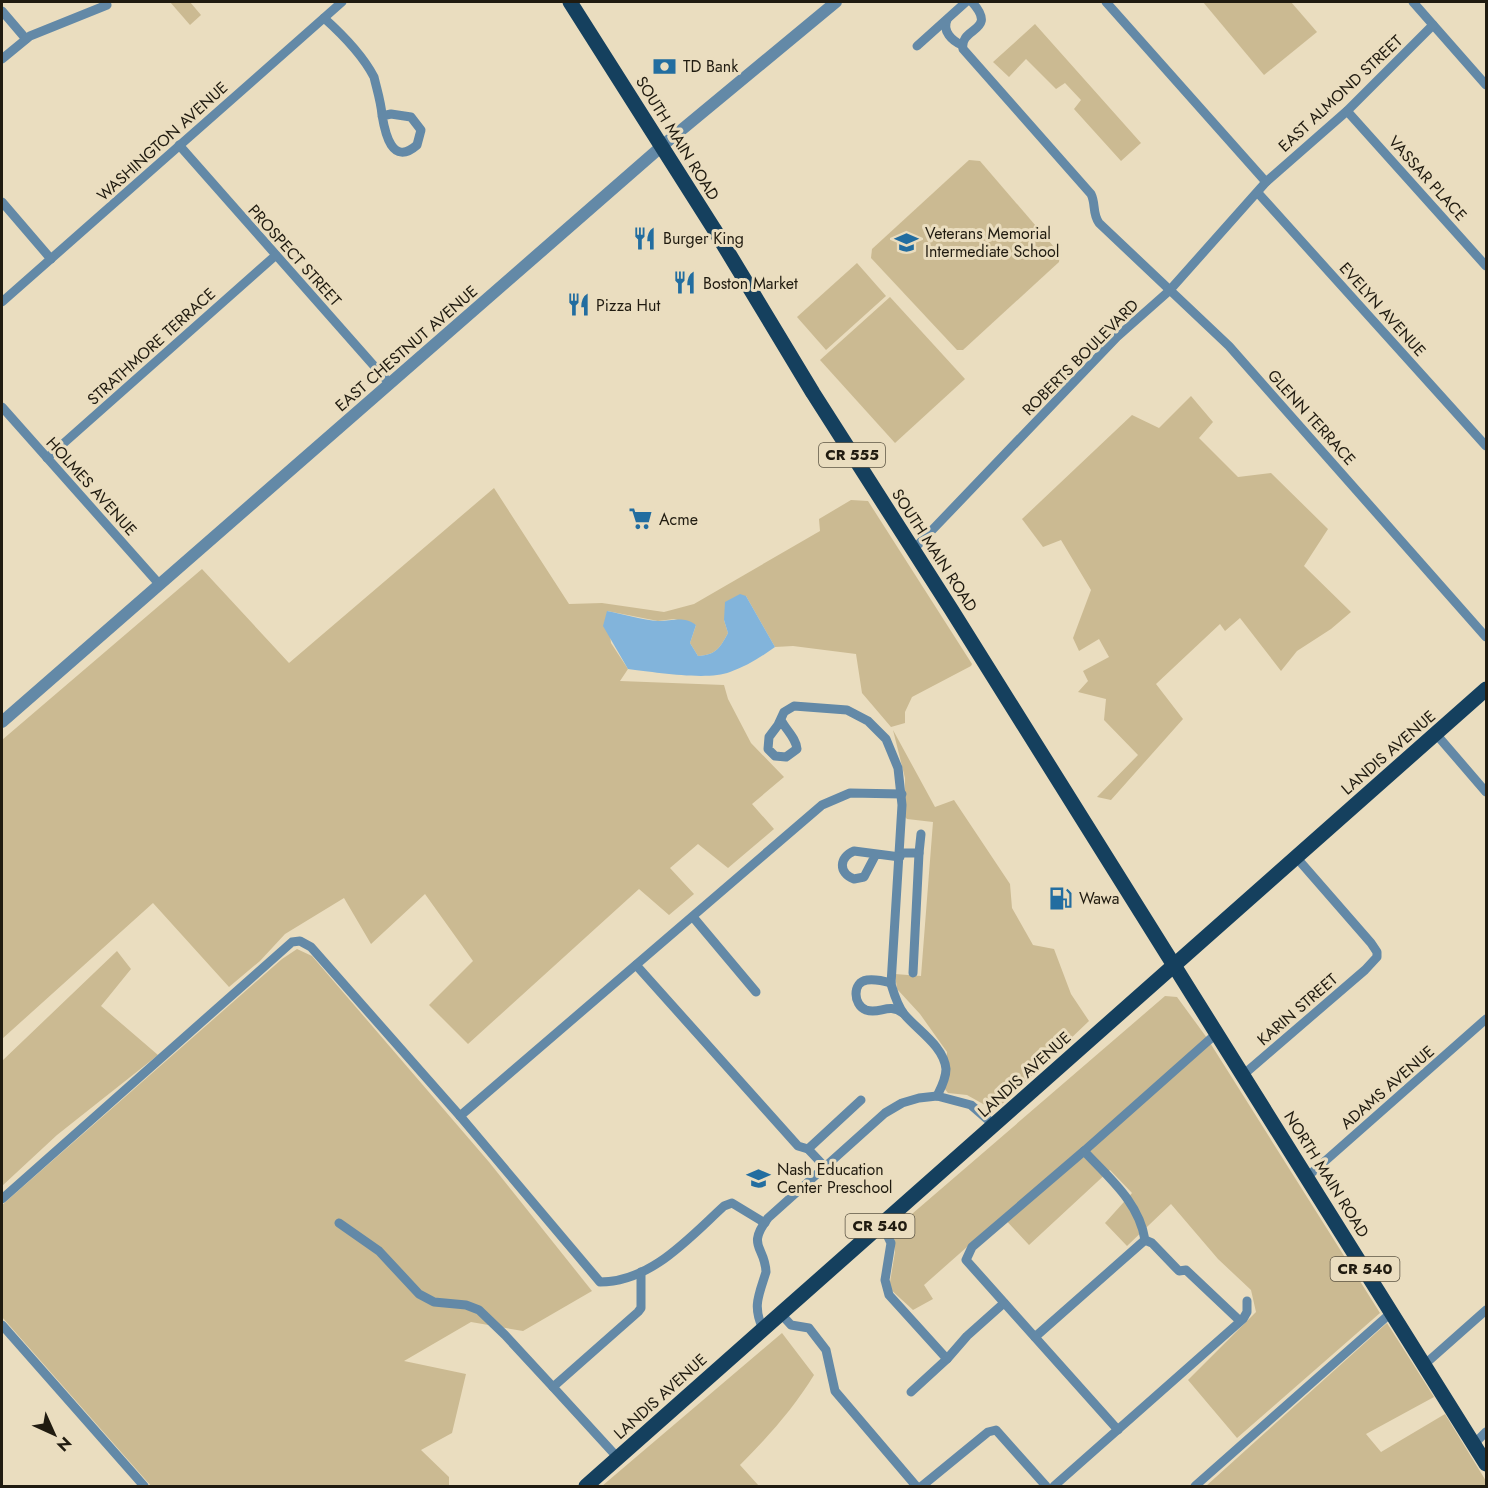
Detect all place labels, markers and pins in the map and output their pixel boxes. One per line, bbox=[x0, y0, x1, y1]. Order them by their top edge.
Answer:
bank icon: TD Bank bbox=[652, 53, 678, 79]
place label: TD Bank bbox=[683, 55, 739, 78]
place label: Veterans Memorial Intermediate School bbox=[925, 222, 1059, 263]
restaurant icon: Burger King bbox=[632, 225, 658, 251]
place label: Burger King bbox=[663, 227, 744, 250]
school or university icon: Veterans Memorial Intermediate School bbox=[894, 229, 920, 255]
restaurant icon: Boston Market bbox=[672, 270, 698, 296]
place label: Boston Market bbox=[703, 272, 798, 295]
restaurant icon: Pizza Hut bbox=[565, 292, 591, 318]
place label: Pizza Hut bbox=[596, 294, 660, 317]
supermarket icon: Acme bbox=[628, 506, 654, 532]
place label: Acme bbox=[659, 508, 698, 531]
fuel station icon: Wawa bbox=[1048, 885, 1074, 911]
place label: Wawa bbox=[1079, 887, 1119, 910]
place label: Nash Education Center Preschool bbox=[777, 1158, 893, 1199]
school or university icon: Nash Education Center Preschool bbox=[746, 1165, 772, 1191]

